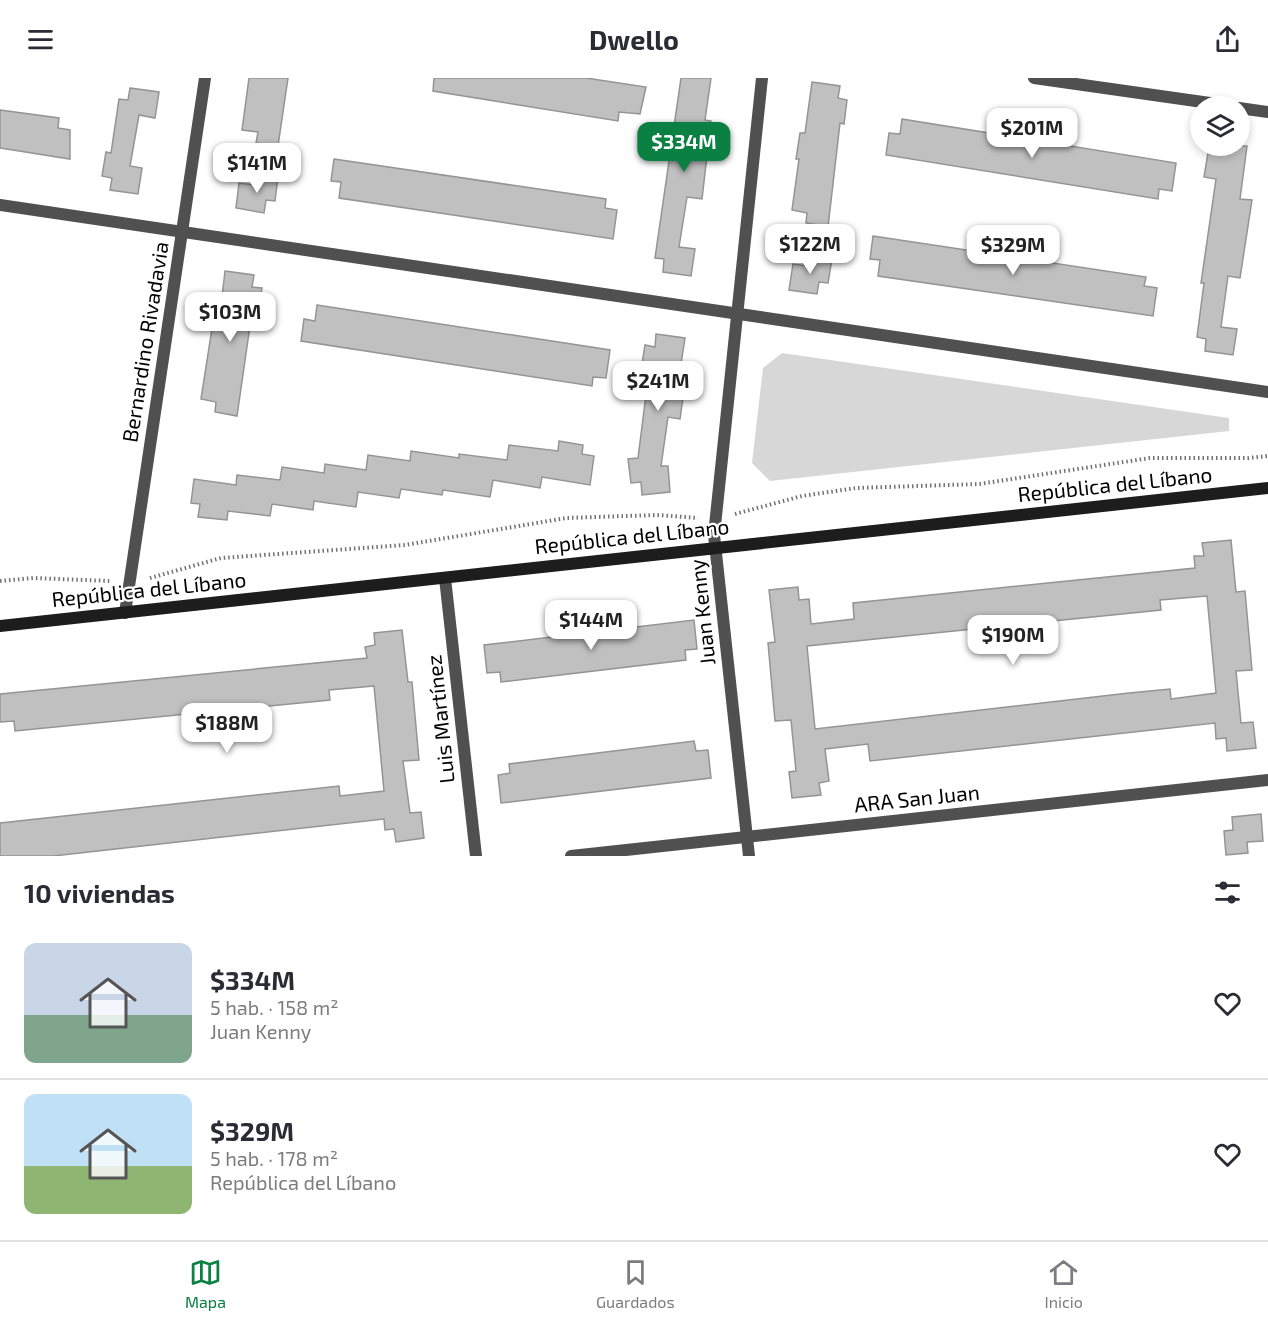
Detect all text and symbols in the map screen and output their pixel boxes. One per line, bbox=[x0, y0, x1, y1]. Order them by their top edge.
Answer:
icon: menu bbox=[24, 23, 57, 56]
text: Dwello bbox=[589, 23, 679, 55]
icon: share bbox=[1211, 23, 1244, 56]
map controls bbox=[1190, 96, 1250, 156]
button: layers bbox=[1190, 96, 1250, 156]
pin: $201M bbox=[990, 108, 1074, 159]
text: $201M bbox=[1001, 115, 1063, 139]
pin: $334M bbox=[642, 122, 726, 173]
text: $334M bbox=[651, 129, 717, 153]
pin: $141M bbox=[215, 143, 299, 194]
text: $141M bbox=[227, 150, 287, 174]
pin: $122M bbox=[768, 224, 852, 275]
pin: $329M bbox=[971, 225, 1055, 276]
text: $122M bbox=[779, 231, 841, 255]
text: $329M bbox=[981, 232, 1045, 256]
street label: Bernardino Rivadavia bbox=[116, 240, 173, 444]
pin: $103M bbox=[188, 292, 272, 343]
text: $103M bbox=[199, 299, 261, 323]
pin: $241M bbox=[616, 361, 700, 412]
text: $241M bbox=[627, 368, 689, 392]
street label: República del Líbano bbox=[1016, 461, 1213, 506]
street label: República del Líbano bbox=[533, 513, 730, 558]
street label: Juan Kenny bbox=[684, 558, 720, 666]
street label: República del Líbano bbox=[50, 566, 247, 611]
pin: $144M bbox=[549, 600, 633, 651]
text: $144M bbox=[559, 607, 623, 631]
pin: $190M bbox=[971, 615, 1055, 666]
text: $190M bbox=[982, 622, 1044, 646]
street label: Luis Martínez bbox=[420, 654, 459, 785]
pin: $188M bbox=[185, 703, 269, 754]
text: $188M bbox=[195, 710, 259, 734]
street label: ARA San Juan bbox=[853, 778, 981, 817]
icon: filters bbox=[1211, 876, 1244, 909]
text: 10 viviendas bbox=[24, 877, 175, 908]
text: $334M bbox=[210, 964, 295, 995]
icon: home bbox=[72, 967, 144, 1039]
icon: heart bbox=[1211, 987, 1244, 1020]
text: 5 hab. · 158 m² bbox=[210, 995, 338, 1019]
text: Juan Kenny bbox=[210, 1019, 311, 1043]
text: $329M bbox=[210, 1115, 294, 1146]
icon: home bbox=[72, 1118, 144, 1190]
icon: heart bbox=[1211, 1138, 1244, 1171]
text: 5 hab. · 178 m² bbox=[210, 1146, 338, 1170]
text: República del Líbano bbox=[210, 1170, 396, 1194]
tab: Mapa bbox=[185, 1256, 226, 1311]
tab: Guardados bbox=[596, 1256, 675, 1311]
tab: Inicio bbox=[1045, 1256, 1083, 1311]

